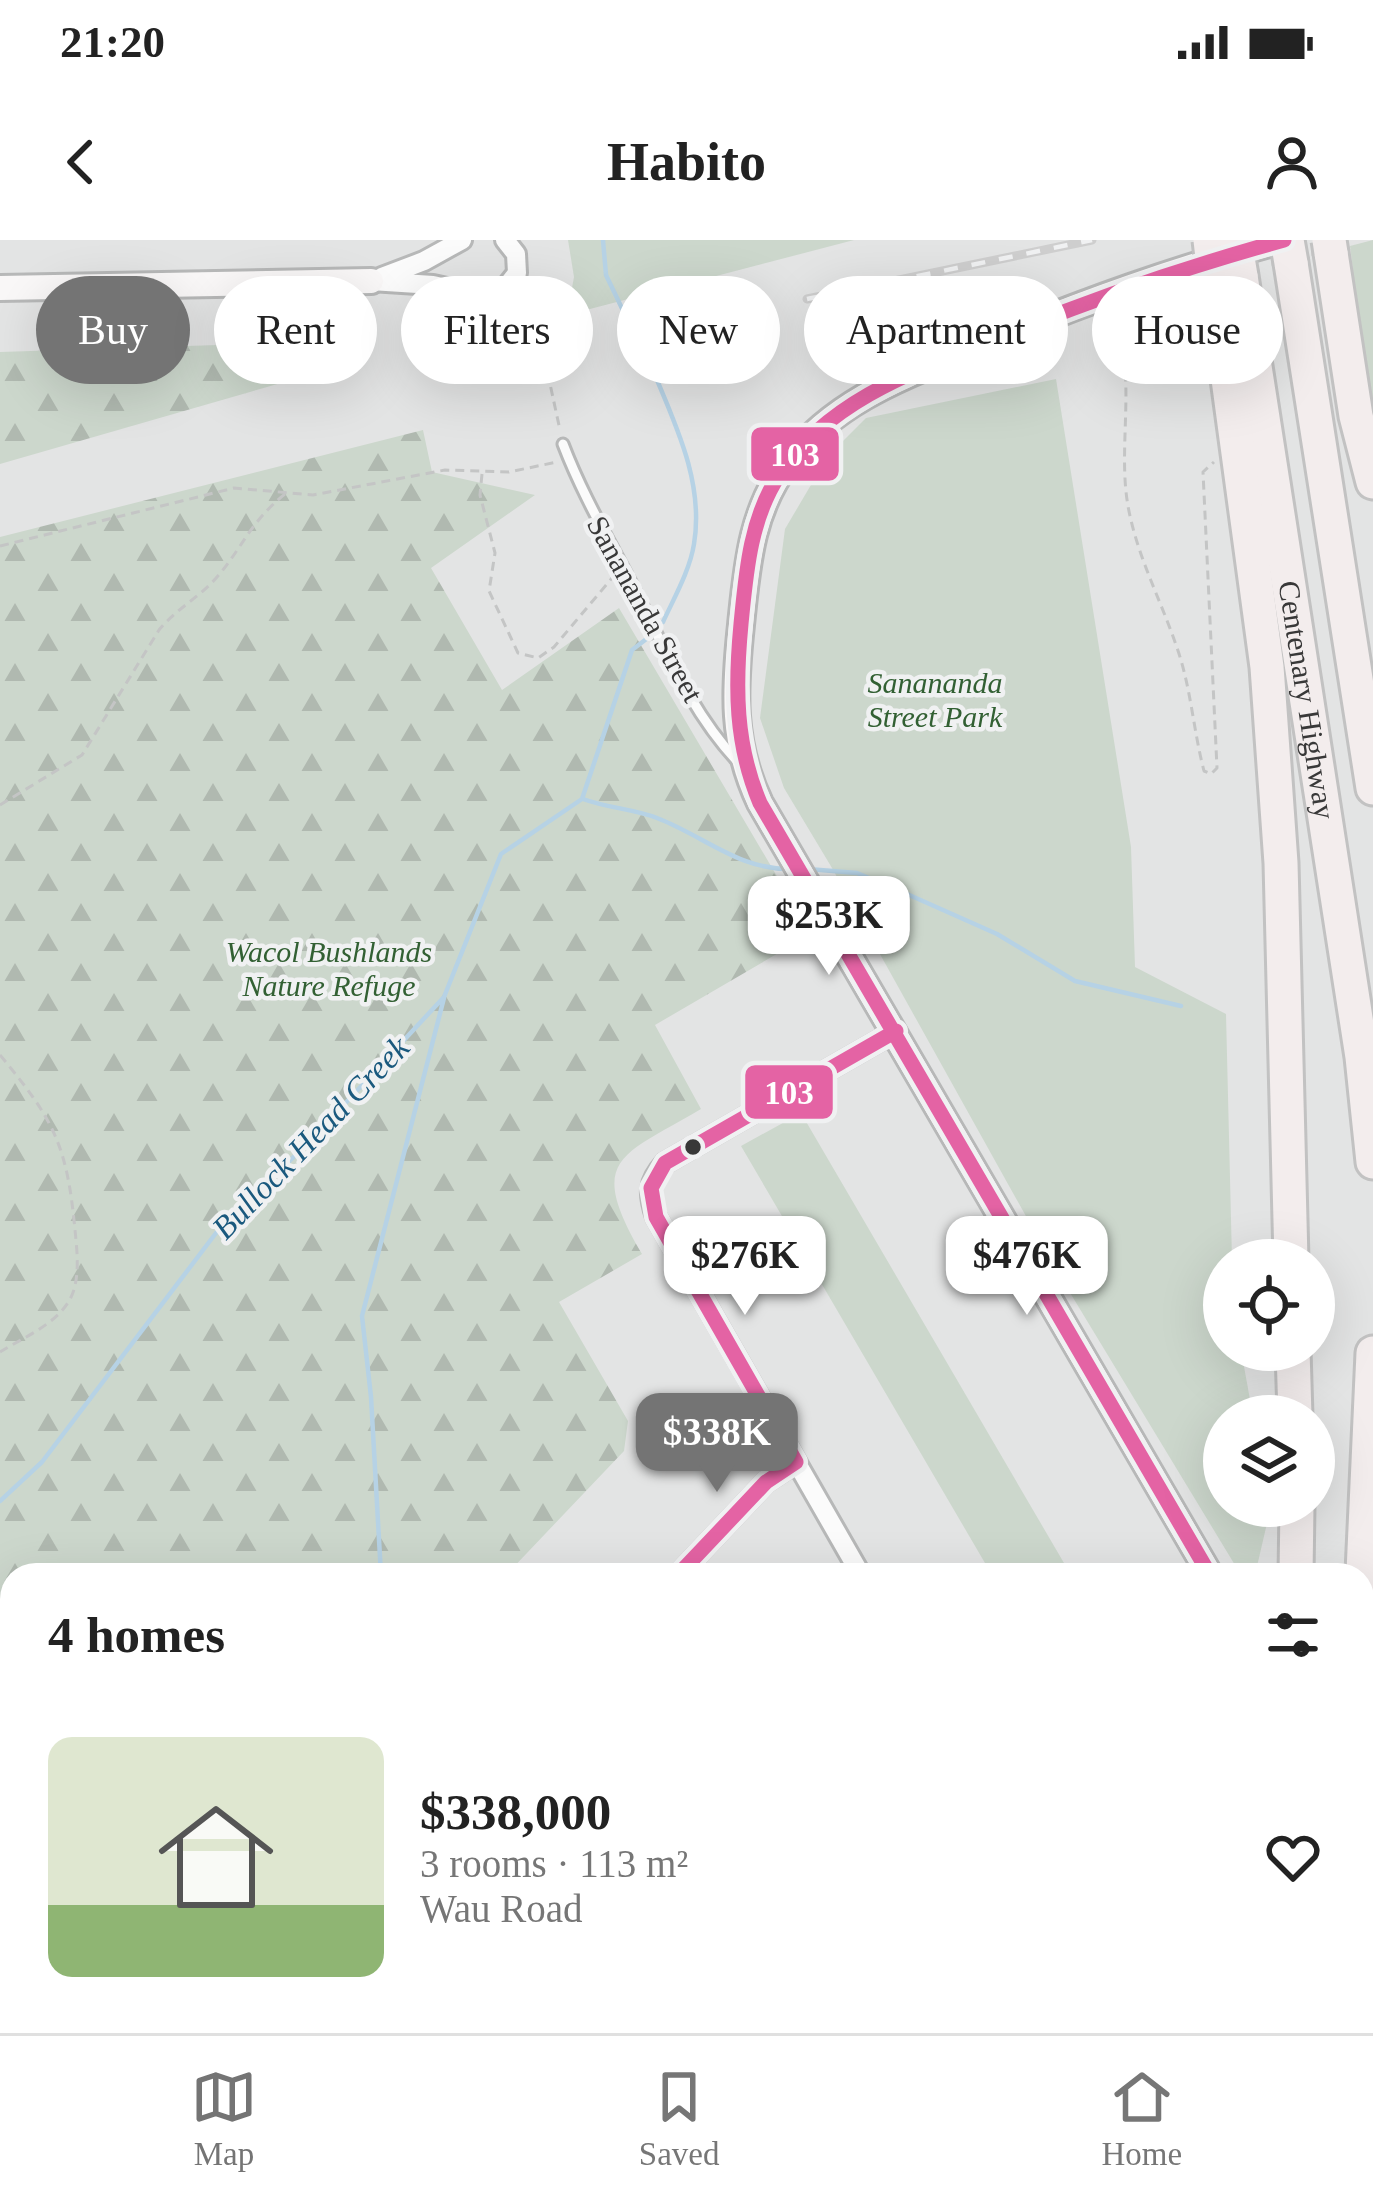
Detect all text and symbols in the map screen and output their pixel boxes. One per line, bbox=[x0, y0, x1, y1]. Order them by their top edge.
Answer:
text: 21:20 bbox=[60, 17, 165, 67]
icon: back bbox=[48, 129, 114, 195]
icon: person bbox=[1259, 129, 1325, 195]
text: Habito bbox=[607, 132, 766, 192]
chip: Buy bbox=[36, 276, 190, 384]
chip: Rent bbox=[214, 276, 377, 384]
chip: Filters bbox=[401, 276, 593, 384]
chip: New bbox=[617, 276, 780, 384]
chip: Apartment bbox=[804, 276, 1068, 384]
chip: House bbox=[1092, 276, 1283, 384]
line badge: 103 bbox=[749, 425, 841, 483]
text: 103 bbox=[770, 437, 820, 473]
street label: Sanananda Street bbox=[581, 510, 710, 708]
street label: Centenary Highway bbox=[1272, 578, 1342, 821]
park label: Sanananda Street Park bbox=[868, 666, 1003, 733]
pin: $253K bbox=[745, 876, 913, 978]
text: $253K bbox=[775, 893, 883, 936]
park label: Wacol Bushlands Nature Refuge bbox=[226, 935, 432, 1002]
water label: Bullock Head Creek bbox=[205, 1028, 417, 1246]
line badge: 103 bbox=[743, 1063, 835, 1121]
text: 103 bbox=[764, 1075, 814, 1111]
unlabelled marker bbox=[682, 1136, 704, 1158]
pin: $276K bbox=[661, 1216, 829, 1318]
pin: $476K bbox=[943, 1216, 1111, 1318]
text: $276K bbox=[691, 1233, 799, 1276]
text: $476K bbox=[973, 1233, 1081, 1276]
map controls bbox=[1203, 1239, 1335, 1527]
button: locate bbox=[1203, 1239, 1335, 1371]
pin: $338K bbox=[633, 1393, 801, 1495]
button: layers bbox=[1203, 1395, 1335, 1527]
text: $338K bbox=[663, 1410, 771, 1453]
icon: filters bbox=[1260, 1602, 1326, 1668]
text: 4 homes bbox=[48, 1607, 225, 1663]
text: $338,000 bbox=[420, 1784, 611, 1840]
icon: home bbox=[144, 1785, 288, 1929]
icon: heart bbox=[1260, 1824, 1326, 1890]
text: 3 rooms · 113 m² bbox=[420, 1842, 688, 1885]
text: Wau Road bbox=[420, 1887, 583, 1930]
tab: Map bbox=[191, 2064, 257, 2173]
tab: Saved bbox=[639, 2064, 719, 2173]
tab: Home bbox=[1101, 2064, 1182, 2173]

